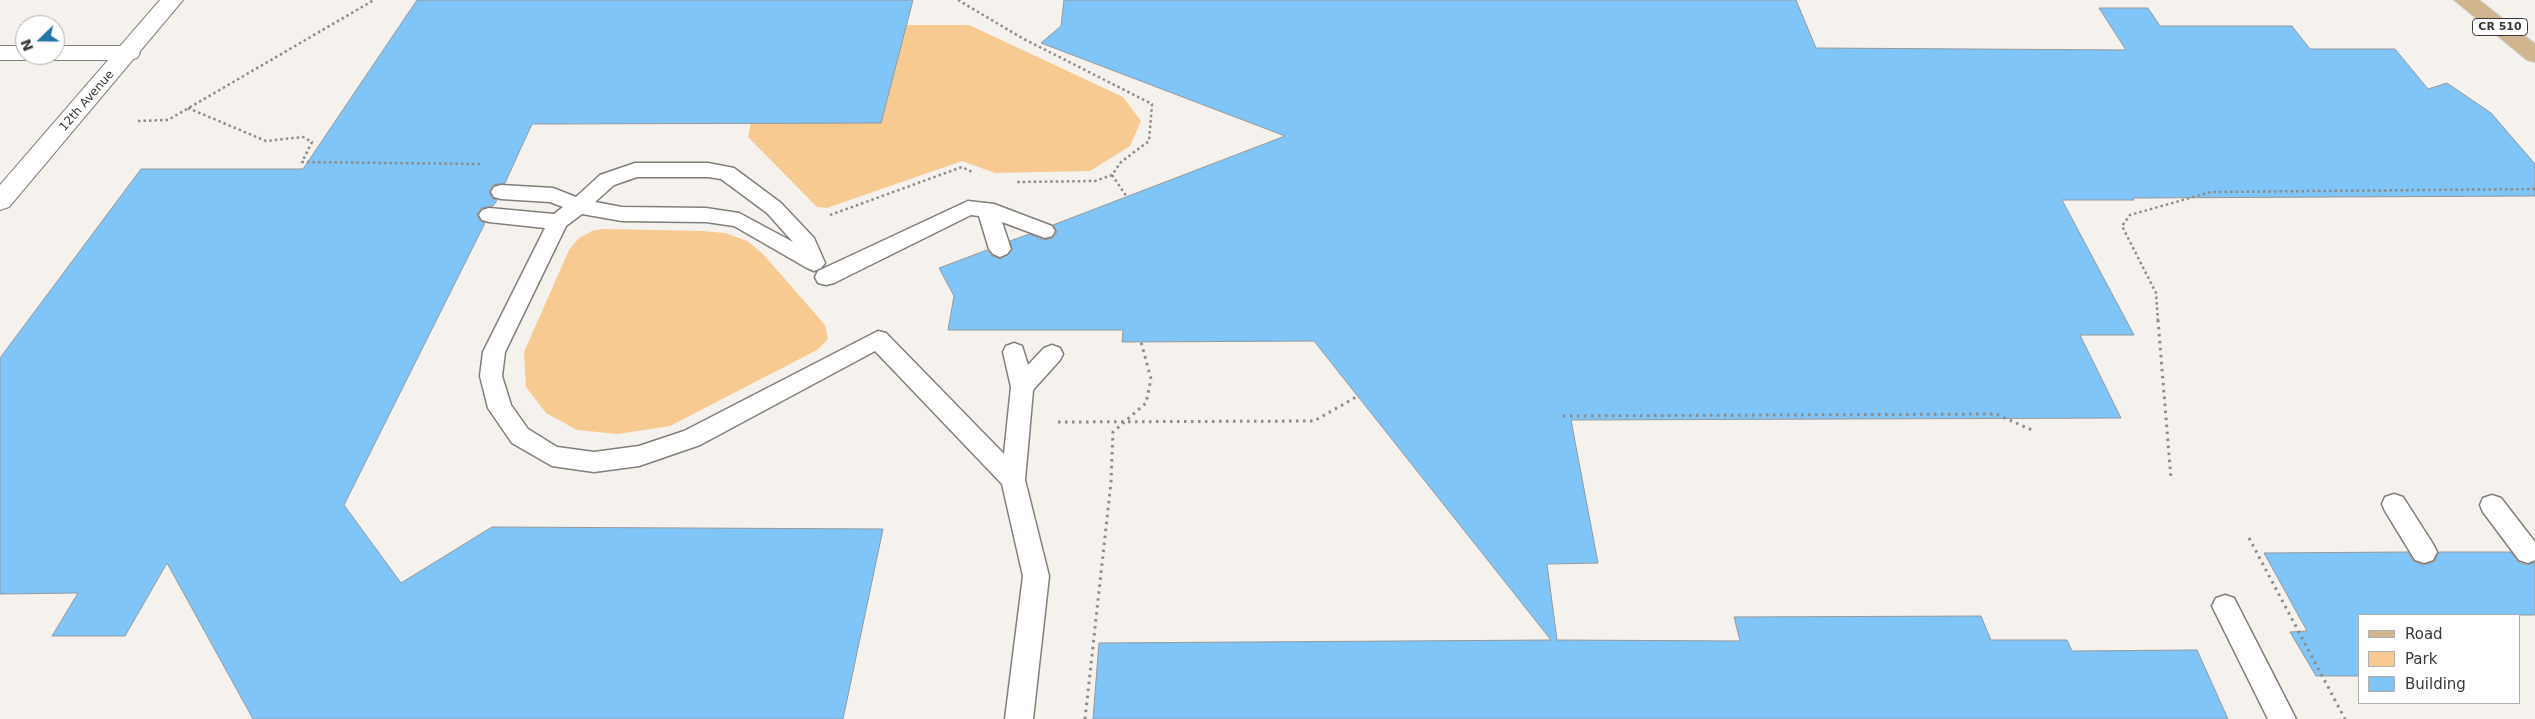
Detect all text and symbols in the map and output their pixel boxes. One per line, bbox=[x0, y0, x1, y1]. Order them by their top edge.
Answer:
north arrow bbox=[15, 15, 65, 65]
road number: CR 510 bbox=[2472, 18, 2528, 36]
text: N bbox=[17, 37, 37, 54]
street label: 12th Avenue bbox=[57, 68, 117, 134]
legend bbox=[2358, 614, 2520, 704]
text: Road bbox=[2405, 625, 2443, 643]
text: Park bbox=[2405, 650, 2437, 668]
text: Building bbox=[2405, 675, 2466, 693]

